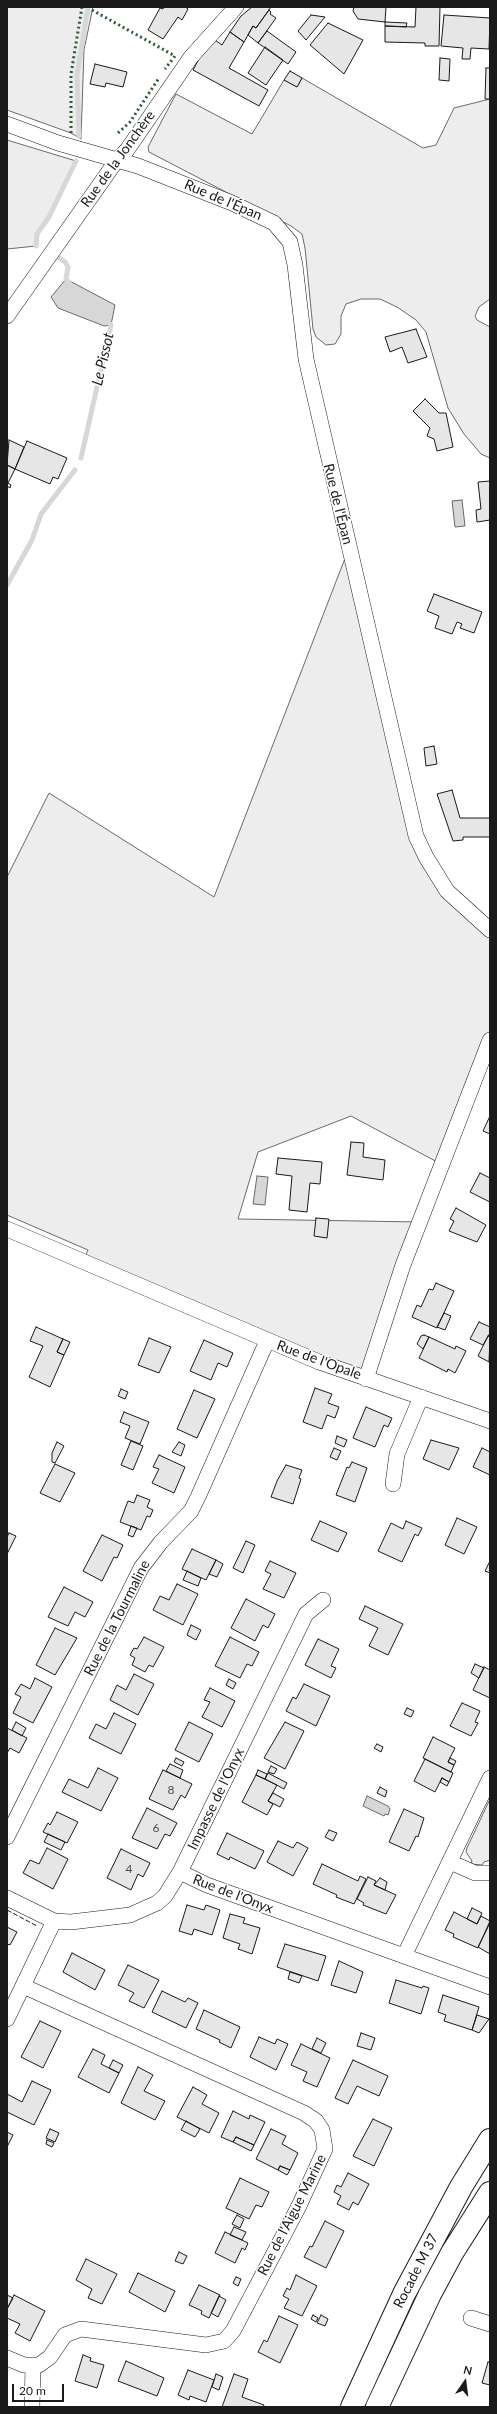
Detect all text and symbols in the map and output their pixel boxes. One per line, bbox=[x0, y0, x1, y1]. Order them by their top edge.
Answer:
street label: Rue de la Jonchère bbox=[77, 107, 159, 211]
street label: Rue de l'Épan bbox=[182, 176, 264, 224]
water label: Le Pissot bbox=[88, 331, 118, 387]
street label: Rue de l'Épan bbox=[320, 462, 356, 546]
street label: Rue de l'Opale bbox=[274, 1337, 364, 1383]
street label: Rue de la Tourmaline bbox=[81, 1557, 153, 1679]
street label: Impasse de l'Onyx bbox=[184, 1745, 248, 1853]
house number: 8 bbox=[168, 1783, 174, 1797]
house number: 6 bbox=[153, 1821, 159, 1835]
house number: 4 bbox=[126, 1862, 132, 1876]
street label: Rue de l'Onyx bbox=[190, 1871, 276, 1917]
street label: Rue de l'Aigue Marine bbox=[254, 2152, 330, 2278]
street label: Rocade M 37 bbox=[390, 2231, 442, 2311]
north arrow bbox=[445, 2362, 485, 2402]
text: N bbox=[462, 2363, 474, 2377]
scale bar bbox=[14, 2376, 66, 2402]
text: 20 m bbox=[19, 2383, 46, 2398]

